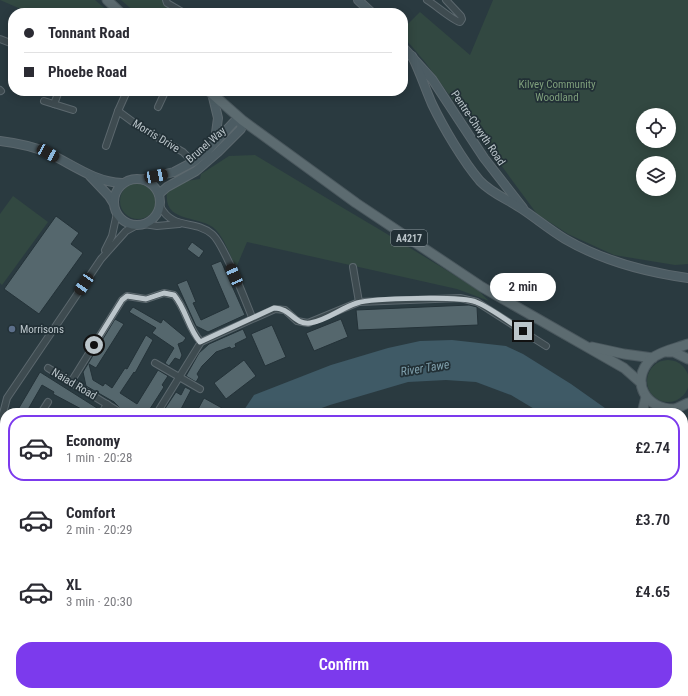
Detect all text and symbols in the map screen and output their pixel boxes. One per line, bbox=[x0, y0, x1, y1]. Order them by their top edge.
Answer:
text: Tonnant Road bbox=[48, 24, 130, 42]
text: Phoebe Road bbox=[48, 63, 127, 81]
park label: Kilvey Community Woodland bbox=[518, 78, 596, 104]
street label: Pentre-Chwyth Road bbox=[448, 88, 508, 168]
map controls bbox=[636, 108, 676, 196]
button: locate bbox=[636, 108, 676, 148]
street label: Morris Drive bbox=[130, 117, 182, 155]
street label: Brunel Way bbox=[184, 124, 229, 166]
car bbox=[35, 142, 61, 164]
button: layers bbox=[636, 156, 676, 196]
car bbox=[143, 168, 169, 184]
road number: A4217 bbox=[391, 230, 427, 246]
car bbox=[224, 262, 244, 288]
car bbox=[72, 271, 96, 297]
callout: 2 min bbox=[490, 273, 556, 301]
text: 2 min bbox=[509, 279, 537, 294]
route end bbox=[514, 322, 532, 340]
place label: Morrisons bbox=[20, 323, 64, 336]
marker: Morrisons bbox=[7, 324, 17, 334]
route start bbox=[85, 336, 103, 354]
water label: River Tawe bbox=[400, 357, 451, 379]
street label: Naiad Road bbox=[49, 366, 99, 402]
icon: car bbox=[18, 430, 54, 466]
text: Economy bbox=[66, 432, 120, 450]
text: £2.74 bbox=[635, 439, 670, 457]
text: 1 min · 20:28 bbox=[66, 450, 132, 465]
icon: car bbox=[18, 502, 54, 538]
text: Comfort bbox=[66, 504, 115, 522]
text: £3.70 bbox=[635, 511, 670, 529]
text: 2 min · 20:29 bbox=[66, 522, 132, 537]
icon: car bbox=[18, 574, 54, 610]
text: XL bbox=[66, 576, 82, 594]
text: £4.65 bbox=[635, 583, 670, 601]
text: 3 min · 20:30 bbox=[66, 594, 132, 609]
button: Confirm bbox=[16, 642, 672, 688]

